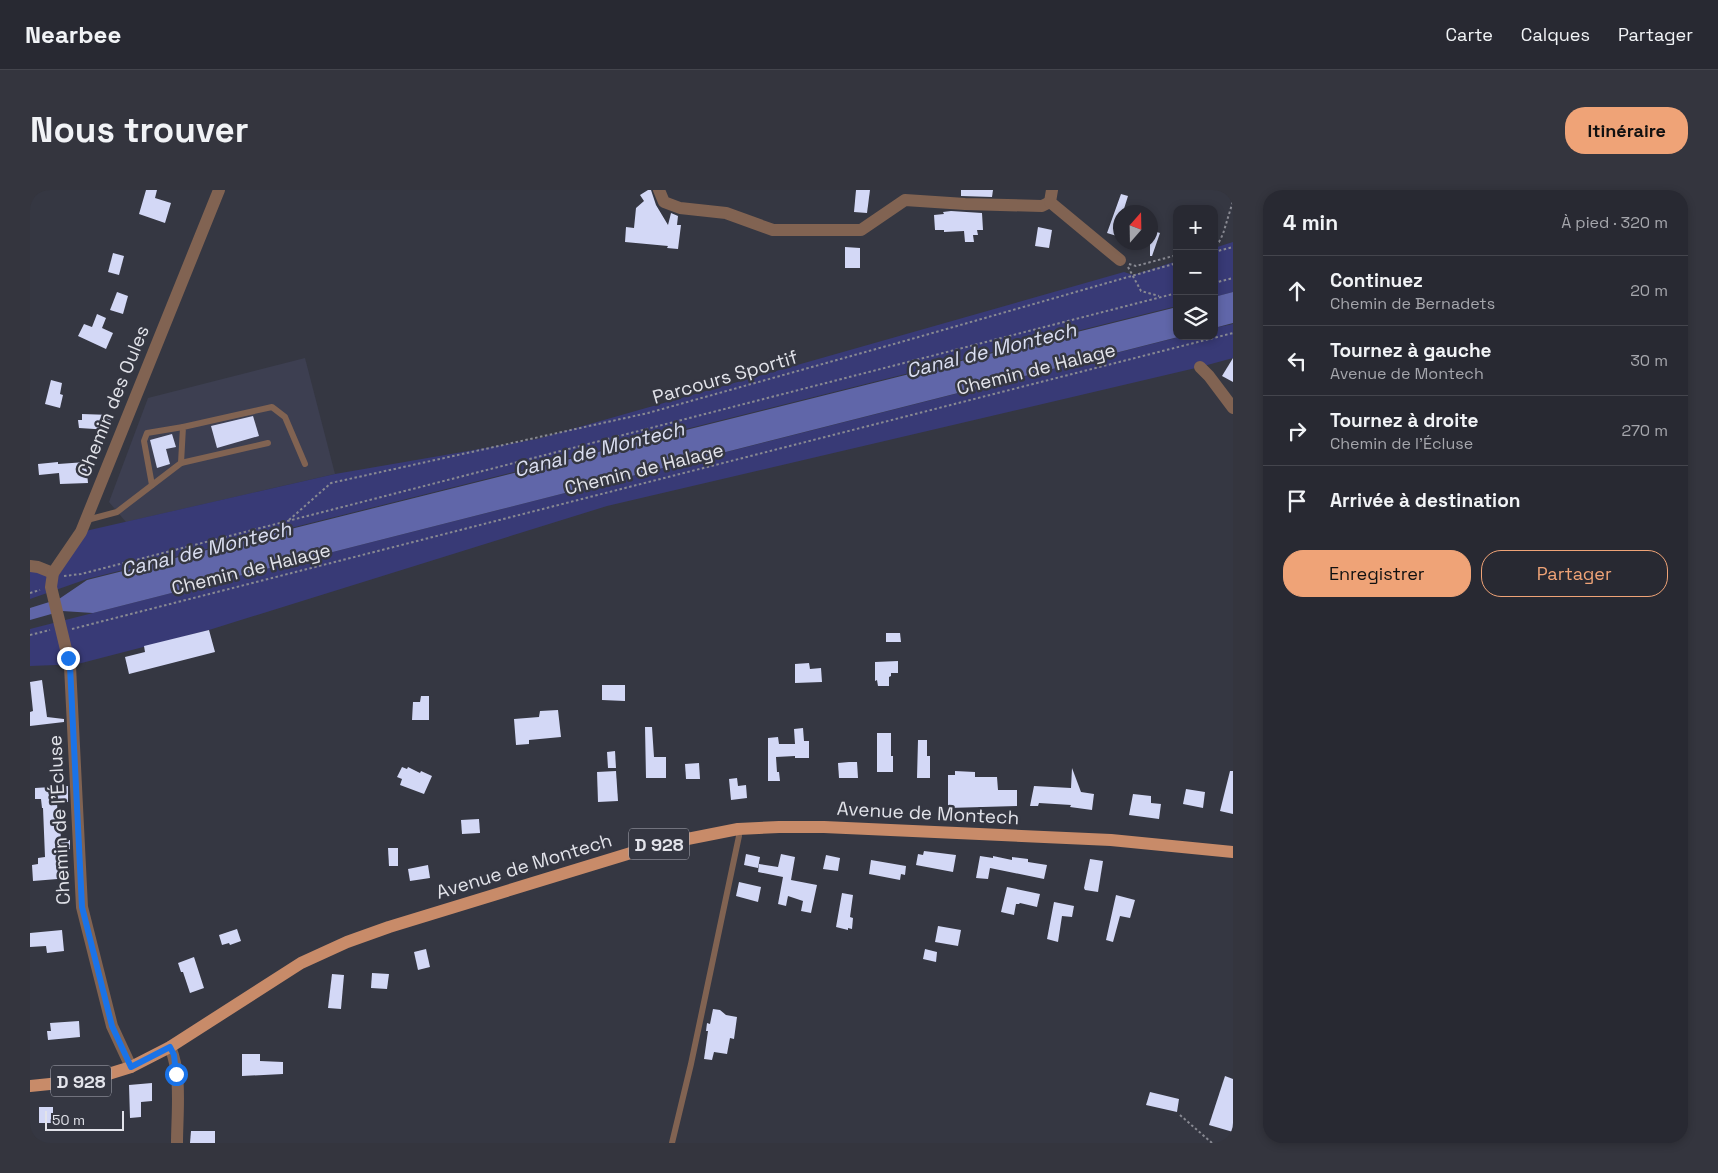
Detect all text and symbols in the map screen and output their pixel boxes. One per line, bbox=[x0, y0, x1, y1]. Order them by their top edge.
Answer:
text: Nearbee bbox=[25, 19, 121, 50]
text: Carte bbox=[1446, 23, 1493, 46]
text: Calques bbox=[1521, 23, 1590, 46]
text: Partager bbox=[1618, 23, 1693, 46]
button: Itinéraire bbox=[1565, 107, 1688, 154]
text: Nous trouver bbox=[30, 108, 249, 152]
north arrow bbox=[1113, 205, 1158, 250]
map controls bbox=[1173, 205, 1218, 340]
button: + bbox=[1173, 205, 1218, 250]
text: 4 min bbox=[1283, 209, 1338, 236]
text: À pied · 320 m bbox=[1561, 212, 1668, 233]
button: − bbox=[1173, 250, 1218, 295]
text: Continuez bbox=[1330, 268, 1423, 293]
icon: ahead bbox=[1283, 277, 1311, 305]
text: 20 m bbox=[1630, 280, 1668, 301]
text: Chemin de Bernadets bbox=[1330, 293, 1495, 314]
button: layers bbox=[1173, 295, 1218, 340]
water label: Canal de Montech bbox=[903, 316, 1080, 384]
street label: Chemin des Oules bbox=[71, 322, 155, 480]
street label: Chemin de Halage bbox=[954, 337, 1118, 401]
text: Tournez à gauche bbox=[1330, 338, 1492, 363]
street label: Parcours Sportif bbox=[649, 344, 801, 410]
icon: left bbox=[1283, 347, 1311, 375]
text: 30 m bbox=[1630, 350, 1668, 371]
text: Avenue de Montech bbox=[1330, 363, 1484, 384]
text: Tournez à droite bbox=[1330, 408, 1479, 433]
water label: Canal de Montech bbox=[511, 415, 688, 483]
icon: right bbox=[1283, 417, 1311, 445]
text: 270 m bbox=[1621, 420, 1668, 441]
text: Chemin de l'Écluse bbox=[1330, 433, 1473, 454]
street label: Chemin de Halage bbox=[562, 437, 726, 501]
icon: arrive bbox=[1283, 487, 1311, 515]
text: Arrivée à destination bbox=[1330, 488, 1520, 513]
water label: Canal de Montech bbox=[118, 515, 295, 583]
street label: Chemin de Halage bbox=[169, 537, 333, 601]
button: Enregistrer bbox=[1283, 550, 1471, 597]
button: Partager bbox=[1481, 550, 1668, 597]
route end bbox=[57, 647, 80, 670]
street label: Chemin de l'Écluse bbox=[42, 734, 76, 906]
street label: Avenue de Montech bbox=[836, 796, 1020, 830]
street label: Avenue de Montech bbox=[433, 827, 615, 905]
road number: D 928 bbox=[629, 829, 689, 860]
route start bbox=[165, 1063, 188, 1086]
road number: D 928 bbox=[51, 1066, 111, 1096]
scale bar bbox=[45, 1108, 124, 1131]
text: 50 m bbox=[52, 1111, 85, 1129]

